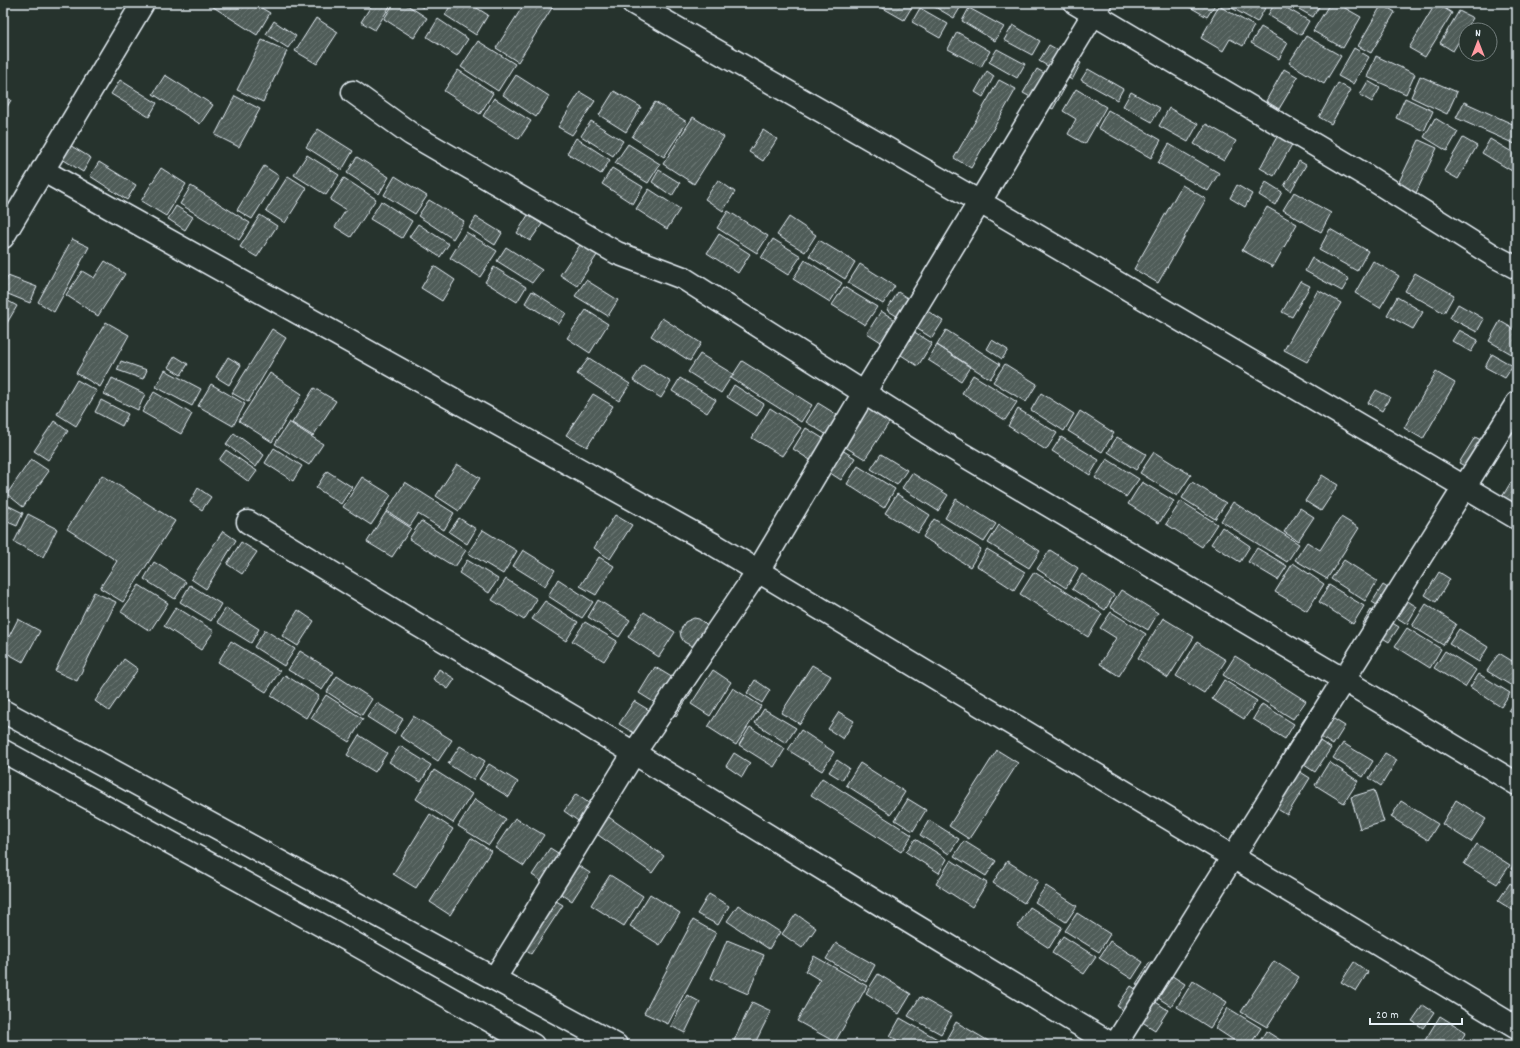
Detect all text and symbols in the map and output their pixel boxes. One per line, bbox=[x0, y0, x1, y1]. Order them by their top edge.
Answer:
north arrow bbox=[1458, 22, 1498, 62]
text: N bbox=[1475, 26, 1481, 42]
scale bar bbox=[1370, 1000, 1462, 1026]
text: 20 m bbox=[1376, 1007, 1399, 1024]

